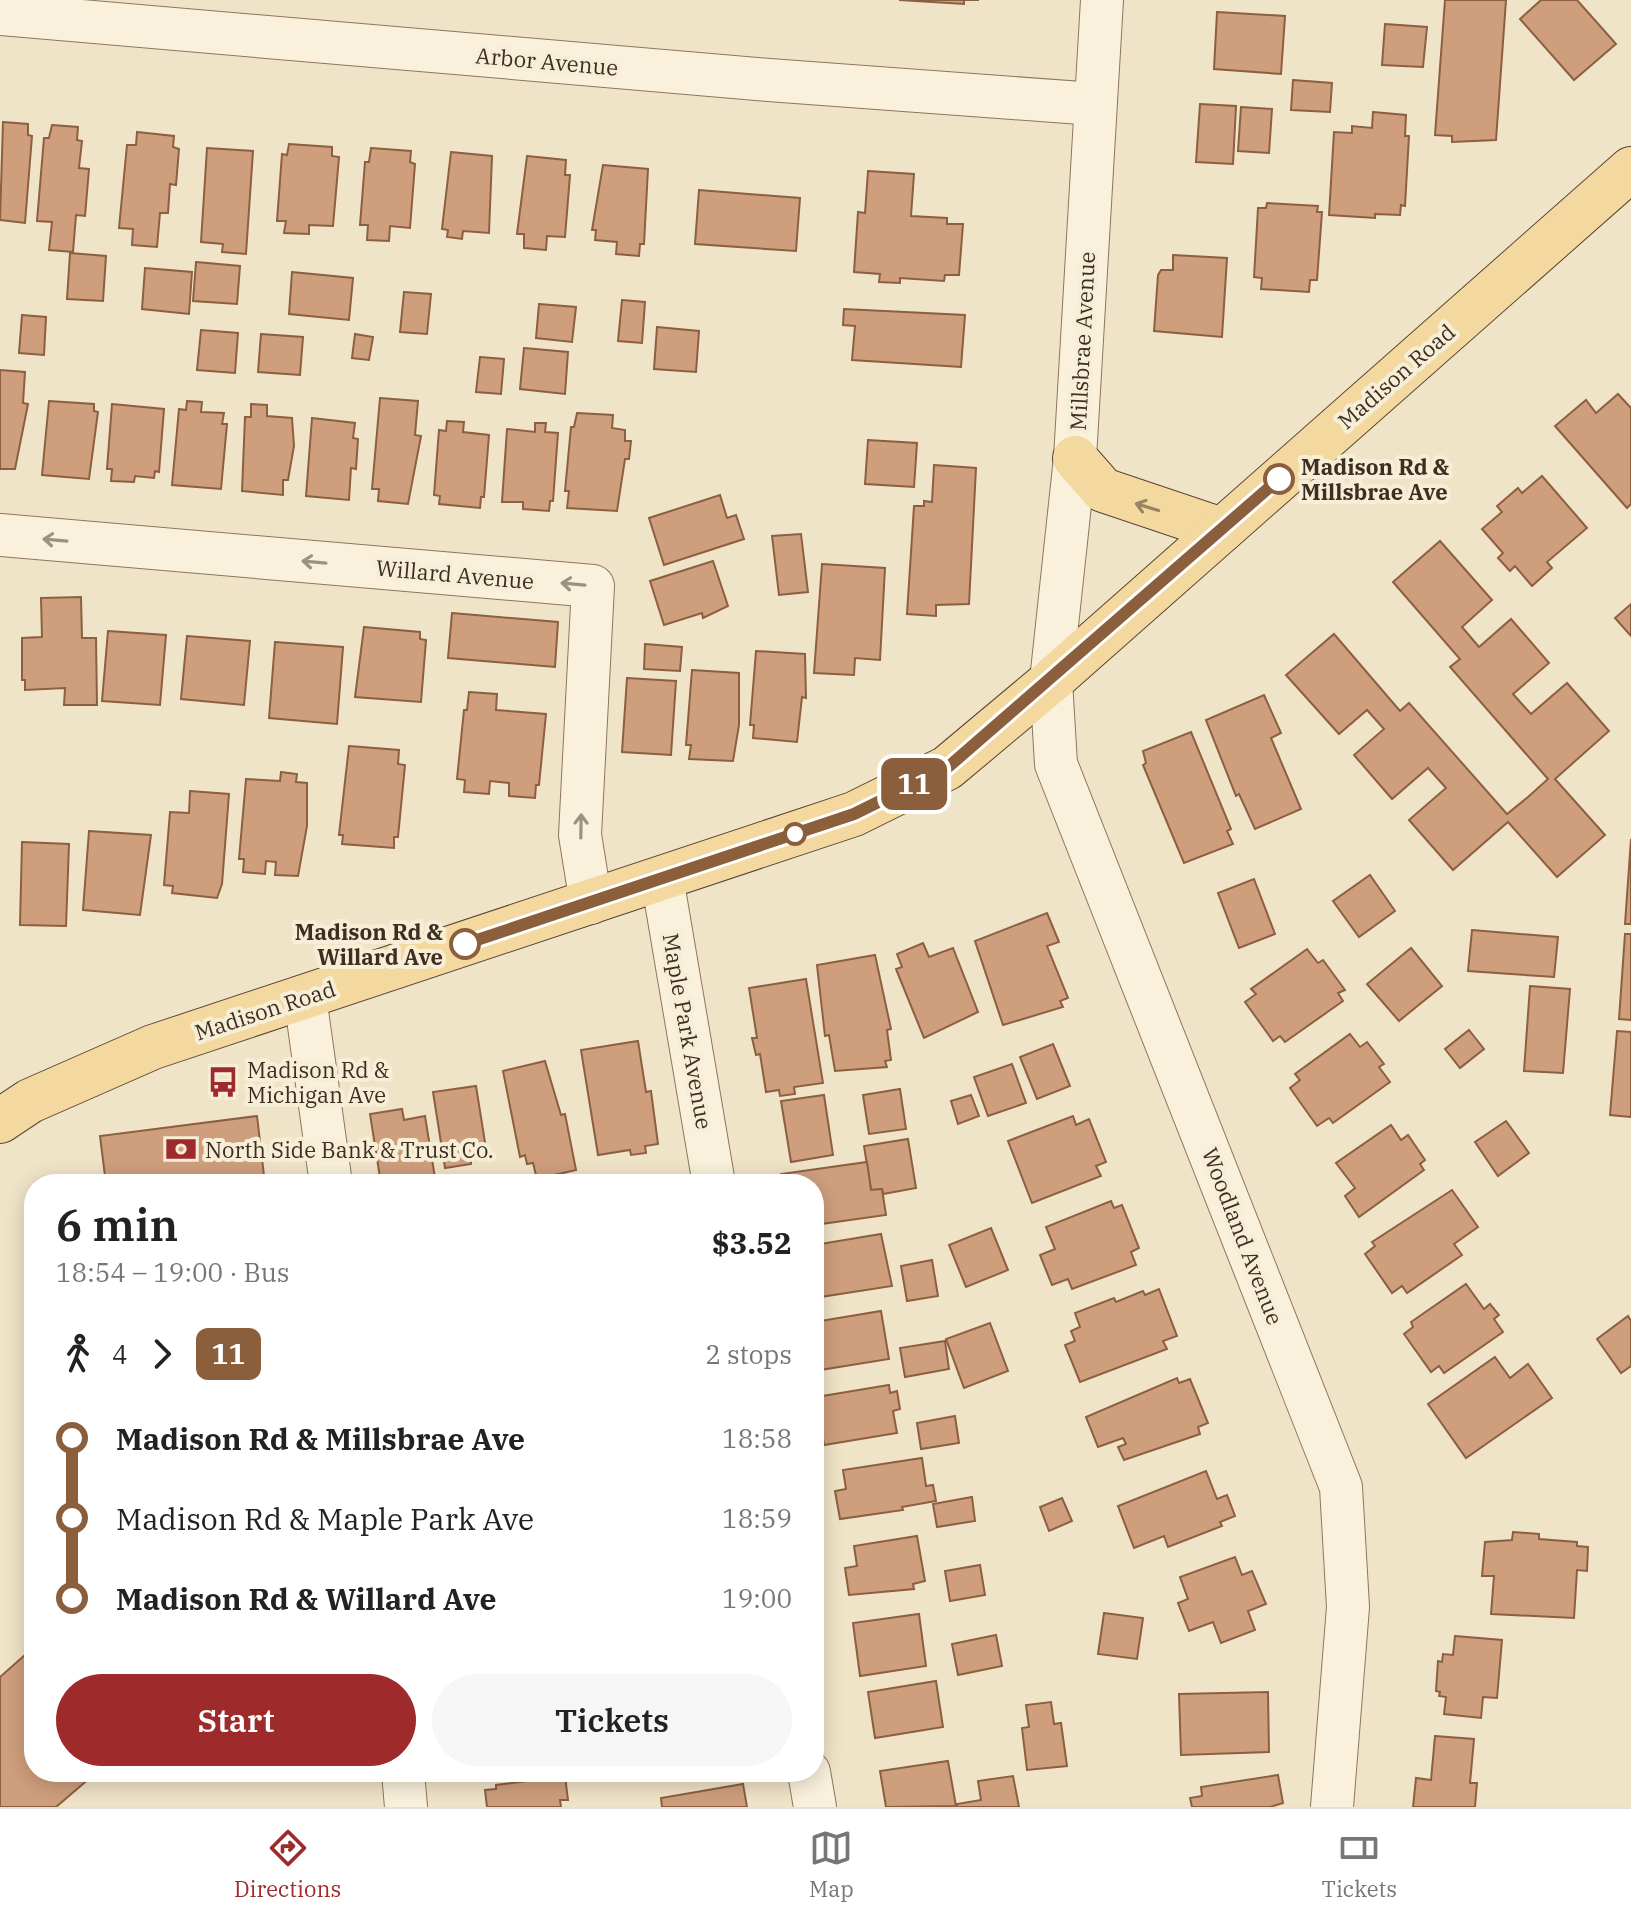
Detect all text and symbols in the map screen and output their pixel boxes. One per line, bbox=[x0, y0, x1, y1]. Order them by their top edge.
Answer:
street label: Arbor Avenue bbox=[475, 40, 619, 82]
street label: Millsbrae Avenue bbox=[1063, 251, 1101, 431]
street label: Madison Road bbox=[1331, 317, 1461, 435]
place label: Madison Rd & Millsbrae Ave bbox=[1301, 452, 1449, 506]
marker: Madison Rd & Millsbrae Ave bbox=[1264, 464, 1294, 494]
one-way arrow bbox=[1135, 499, 1161, 514]
one-way arrow bbox=[42, 532, 69, 547]
street label: Willard Avenue bbox=[375, 553, 535, 595]
one-way arrow bbox=[301, 554, 328, 569]
one-way arrow bbox=[560, 576, 587, 591]
line badge: 11 bbox=[878, 758, 950, 810]
text: 11 bbox=[897, 765, 931, 802]
one-way arrow bbox=[573, 813, 589, 840]
unlabelled marker bbox=[784, 823, 806, 845]
place label: Madison Rd & Willard Ave bbox=[295, 917, 443, 971]
marker: Madison Rd & Willard Ave bbox=[450, 929, 480, 959]
street label: Maple Park Avenue bbox=[656, 931, 720, 1131]
street label: Madison Road bbox=[191, 974, 339, 1046]
place label: Madison Rd & Michigan Ave bbox=[247, 1055, 389, 1109]
bus stop icon: Madison Rd & Michigan Ave bbox=[206, 1065, 240, 1099]
bank icon: North Side Bank & Trust Co. bbox=[164, 1132, 198, 1166]
place label: North Side Bank & Trust Co. bbox=[205, 1135, 494, 1164]
street label: Woodland Avenue bbox=[1196, 1143, 1290, 1329]
text: 6 min bbox=[56, 1196, 178, 1253]
text: $3.52 bbox=[712, 1223, 792, 1262]
text: 18:54 – 19:00 · Bus bbox=[56, 1255, 290, 1289]
icon: walk bbox=[56, 1332, 100, 1376]
icon: forward bbox=[140, 1332, 184, 1376]
text: 11 bbox=[212, 1335, 245, 1372]
text: 4 bbox=[112, 1337, 128, 1371]
text: 2 stops bbox=[705, 1337, 792, 1371]
text: Madison Rd & Millsbrae Ave bbox=[116, 1419, 525, 1458]
text: 18:58 bbox=[722, 1421, 792, 1455]
text: Madison Rd & Maple Park Ave bbox=[116, 1499, 534, 1538]
text: 18:59 bbox=[722, 1501, 792, 1535]
text: Madison Rd & Willard Ave bbox=[116, 1579, 497, 1618]
text: 19:00 bbox=[722, 1581, 792, 1615]
button: Start bbox=[56, 1674, 416, 1766]
button: Tickets bbox=[432, 1674, 792, 1766]
tab: Directions bbox=[234, 1826, 341, 1903]
tab: Map bbox=[809, 1826, 854, 1903]
tab: Tickets bbox=[1322, 1826, 1397, 1903]

